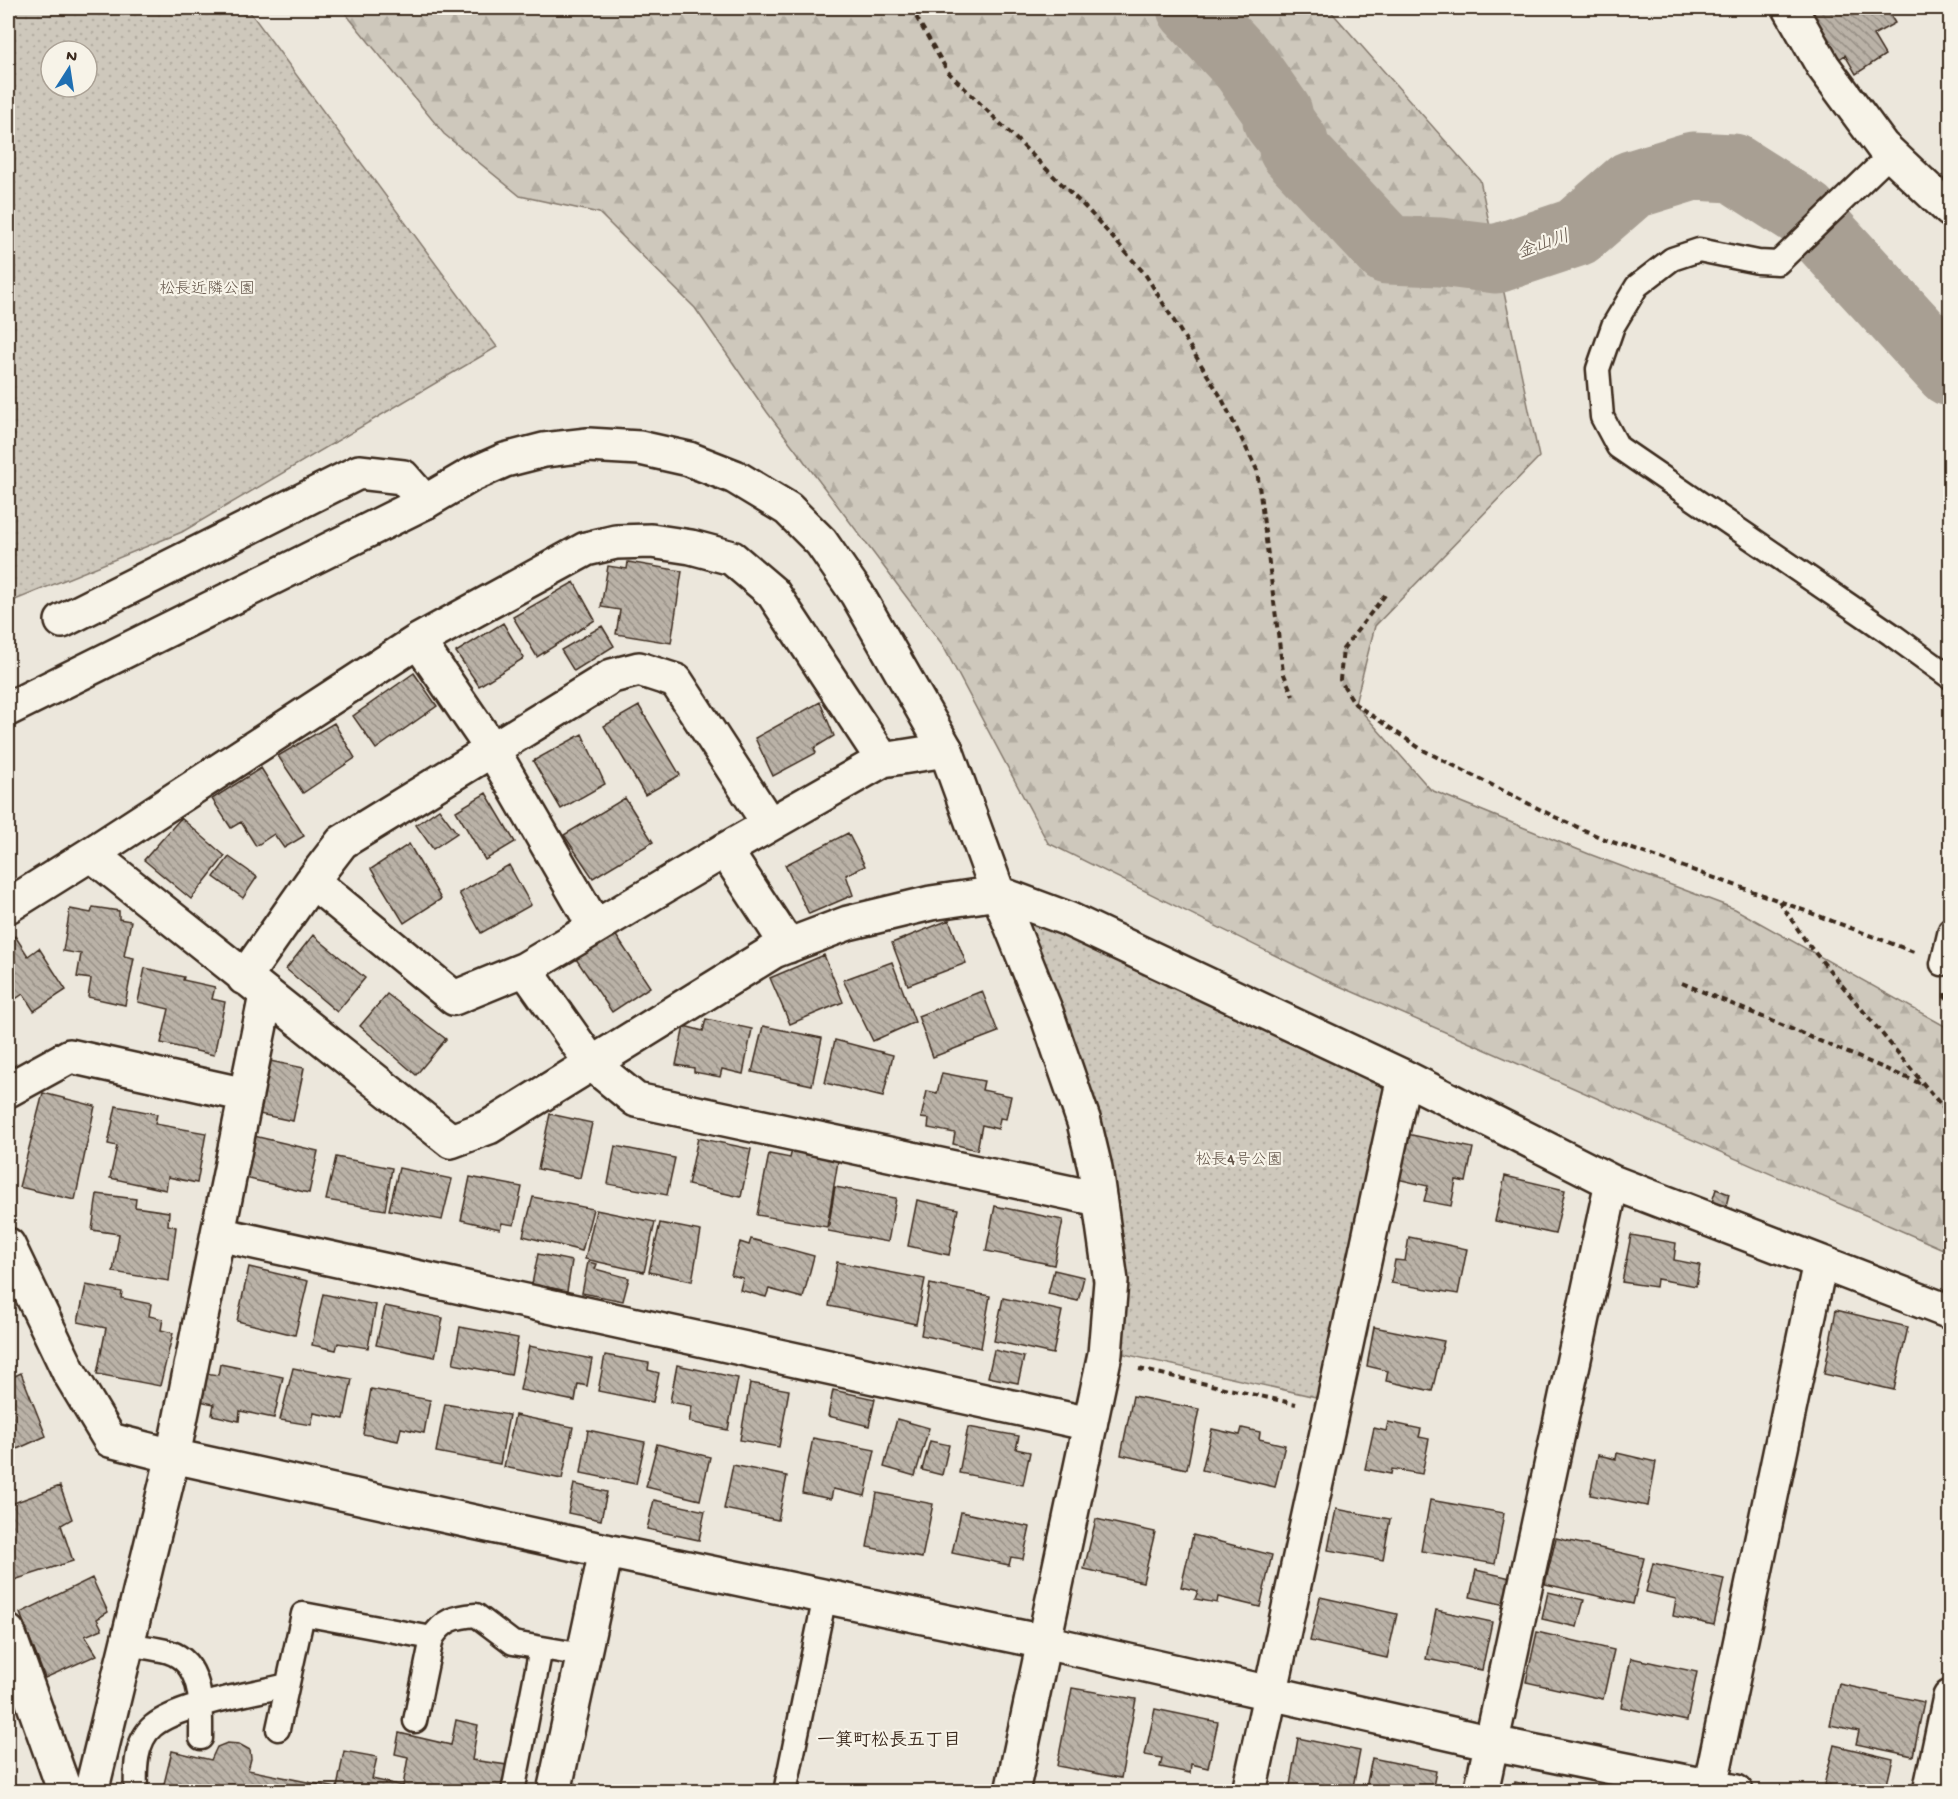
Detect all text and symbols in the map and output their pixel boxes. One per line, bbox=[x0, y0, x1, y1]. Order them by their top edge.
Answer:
north arrow bbox=[39, 39, 99, 99]
text: N bbox=[64, 47, 79, 68]
water label: 金山川 bbox=[1515, 226, 1573, 264]
park label: 松長近隣公園 bbox=[159, 280, 255, 300]
park label: 松長4号公園 bbox=[1195, 1151, 1283, 1171]
district label: 一箕町松長五丁目 bbox=[817, 1730, 961, 1752]

